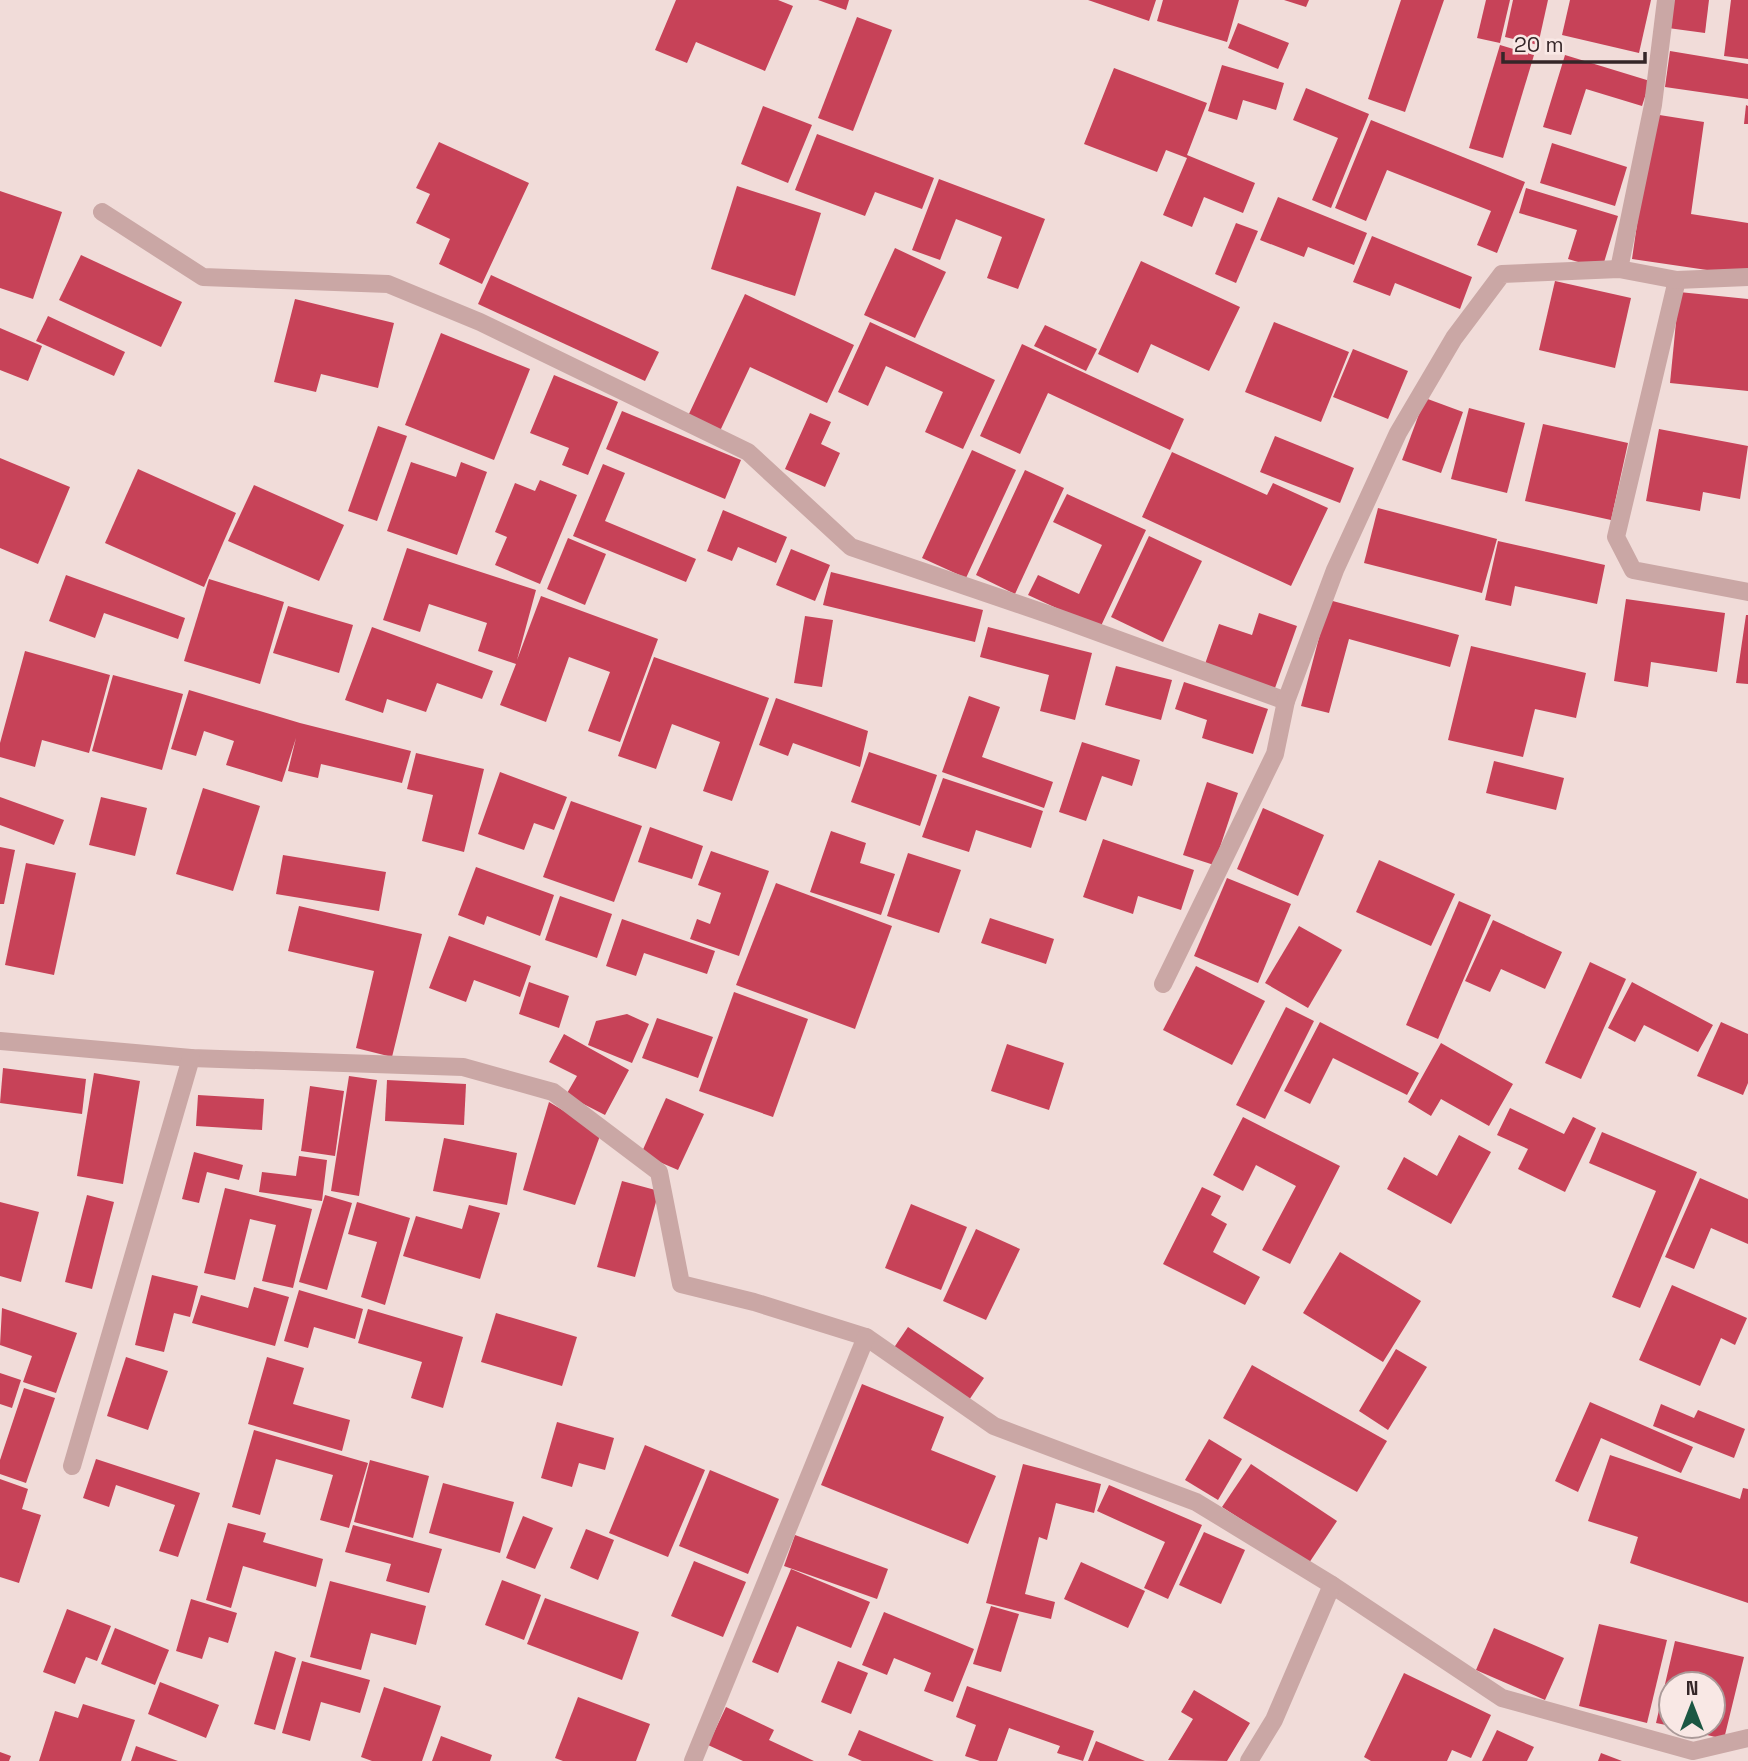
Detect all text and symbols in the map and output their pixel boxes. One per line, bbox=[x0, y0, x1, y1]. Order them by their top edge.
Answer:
scale bar bbox=[1503, 21, 1645, 65]
text: 20 m bbox=[1514, 31, 1564, 58]
north arrow bbox=[1657, 1670, 1727, 1740]
text: N bbox=[1686, 1676, 1698, 1701]

